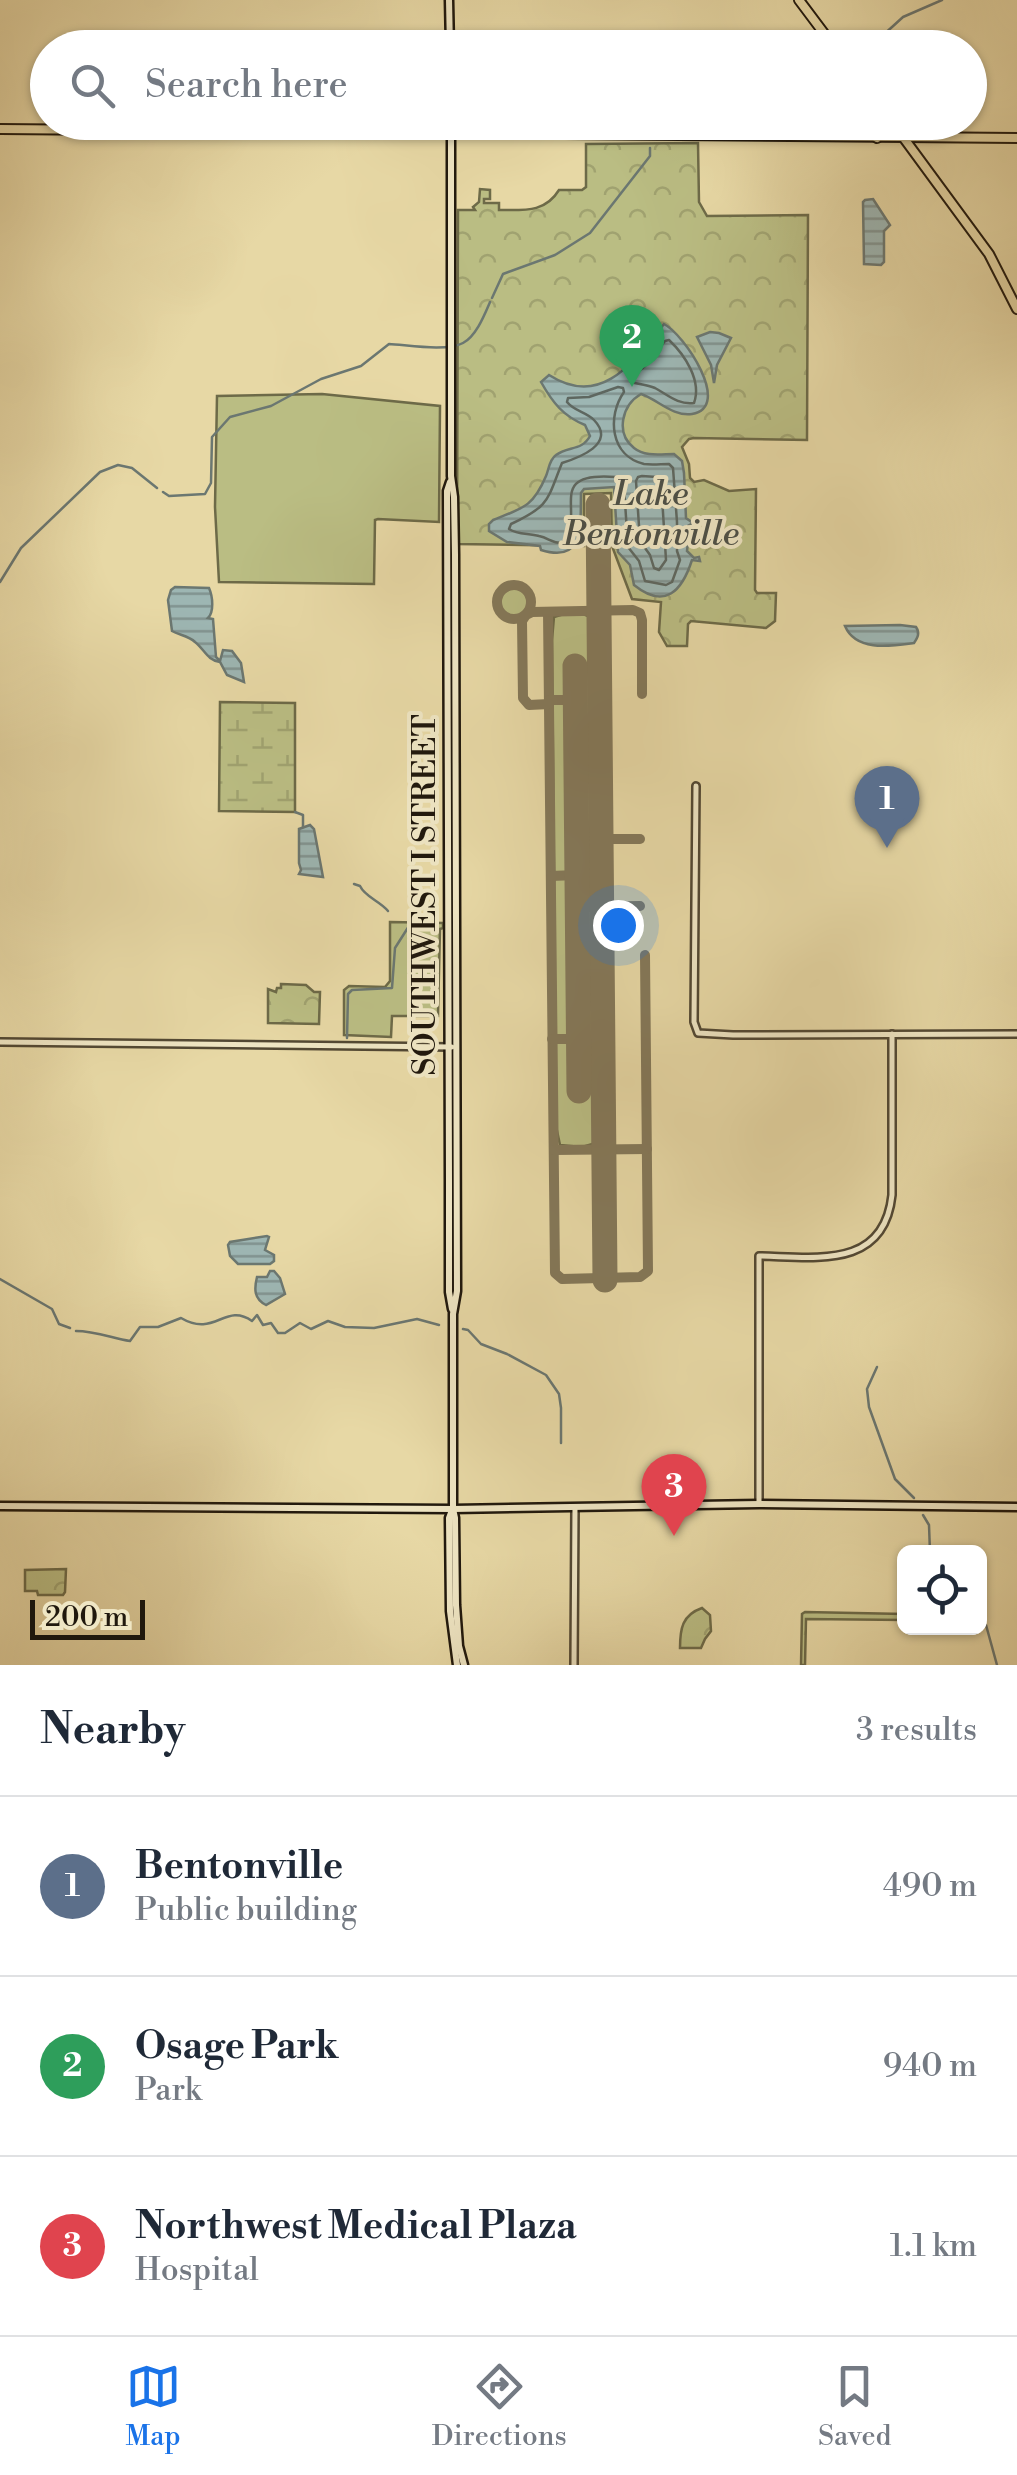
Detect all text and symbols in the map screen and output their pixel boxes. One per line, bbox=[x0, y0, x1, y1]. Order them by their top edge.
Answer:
search box bbox=[30, 30, 987, 140]
icon: search bbox=[65, 58, 120, 113]
text: Search here bbox=[145, 62, 348, 109]
pin: 2 bbox=[600, 304, 664, 387]
water label: Lake Bentonville bbox=[562, 473, 739, 556]
street label: SOUTHWEST I STREET bbox=[405, 714, 445, 1076]
pin: 1 bbox=[854, 766, 920, 848]
your location bbox=[593, 900, 644, 951]
pin: 3 bbox=[642, 1454, 706, 1536]
map controls bbox=[897, 1545, 987, 1635]
button: locate bbox=[897, 1545, 987, 1635]
scale bar bbox=[30, 1595, 145, 1640]
text: 200 m bbox=[45, 1600, 128, 1635]
text: Nearby bbox=[40, 1704, 185, 1757]
text: 3 results bbox=[856, 1710, 977, 1750]
text: Bentonville bbox=[135, 1843, 343, 1890]
text: 1 bbox=[65, 1866, 80, 1906]
text: 490 m bbox=[883, 1866, 977, 1906]
text: Public building bbox=[135, 1890, 357, 1930]
text: Osage Park bbox=[135, 2023, 339, 2070]
text: 2 bbox=[62, 2046, 83, 2086]
text: 940 m bbox=[883, 2046, 977, 2086]
text: Park bbox=[135, 2070, 202, 2110]
text: Northwest Medical Plaza bbox=[135, 2203, 577, 2250]
text: 3 bbox=[63, 2226, 82, 2266]
text: 1.1 km bbox=[890, 2226, 977, 2266]
text: Hospital bbox=[135, 2250, 259, 2290]
tab: Map bbox=[126, 2359, 181, 2454]
tab: Directions bbox=[432, 2359, 567, 2454]
tab: Saved bbox=[818, 2359, 891, 2454]

